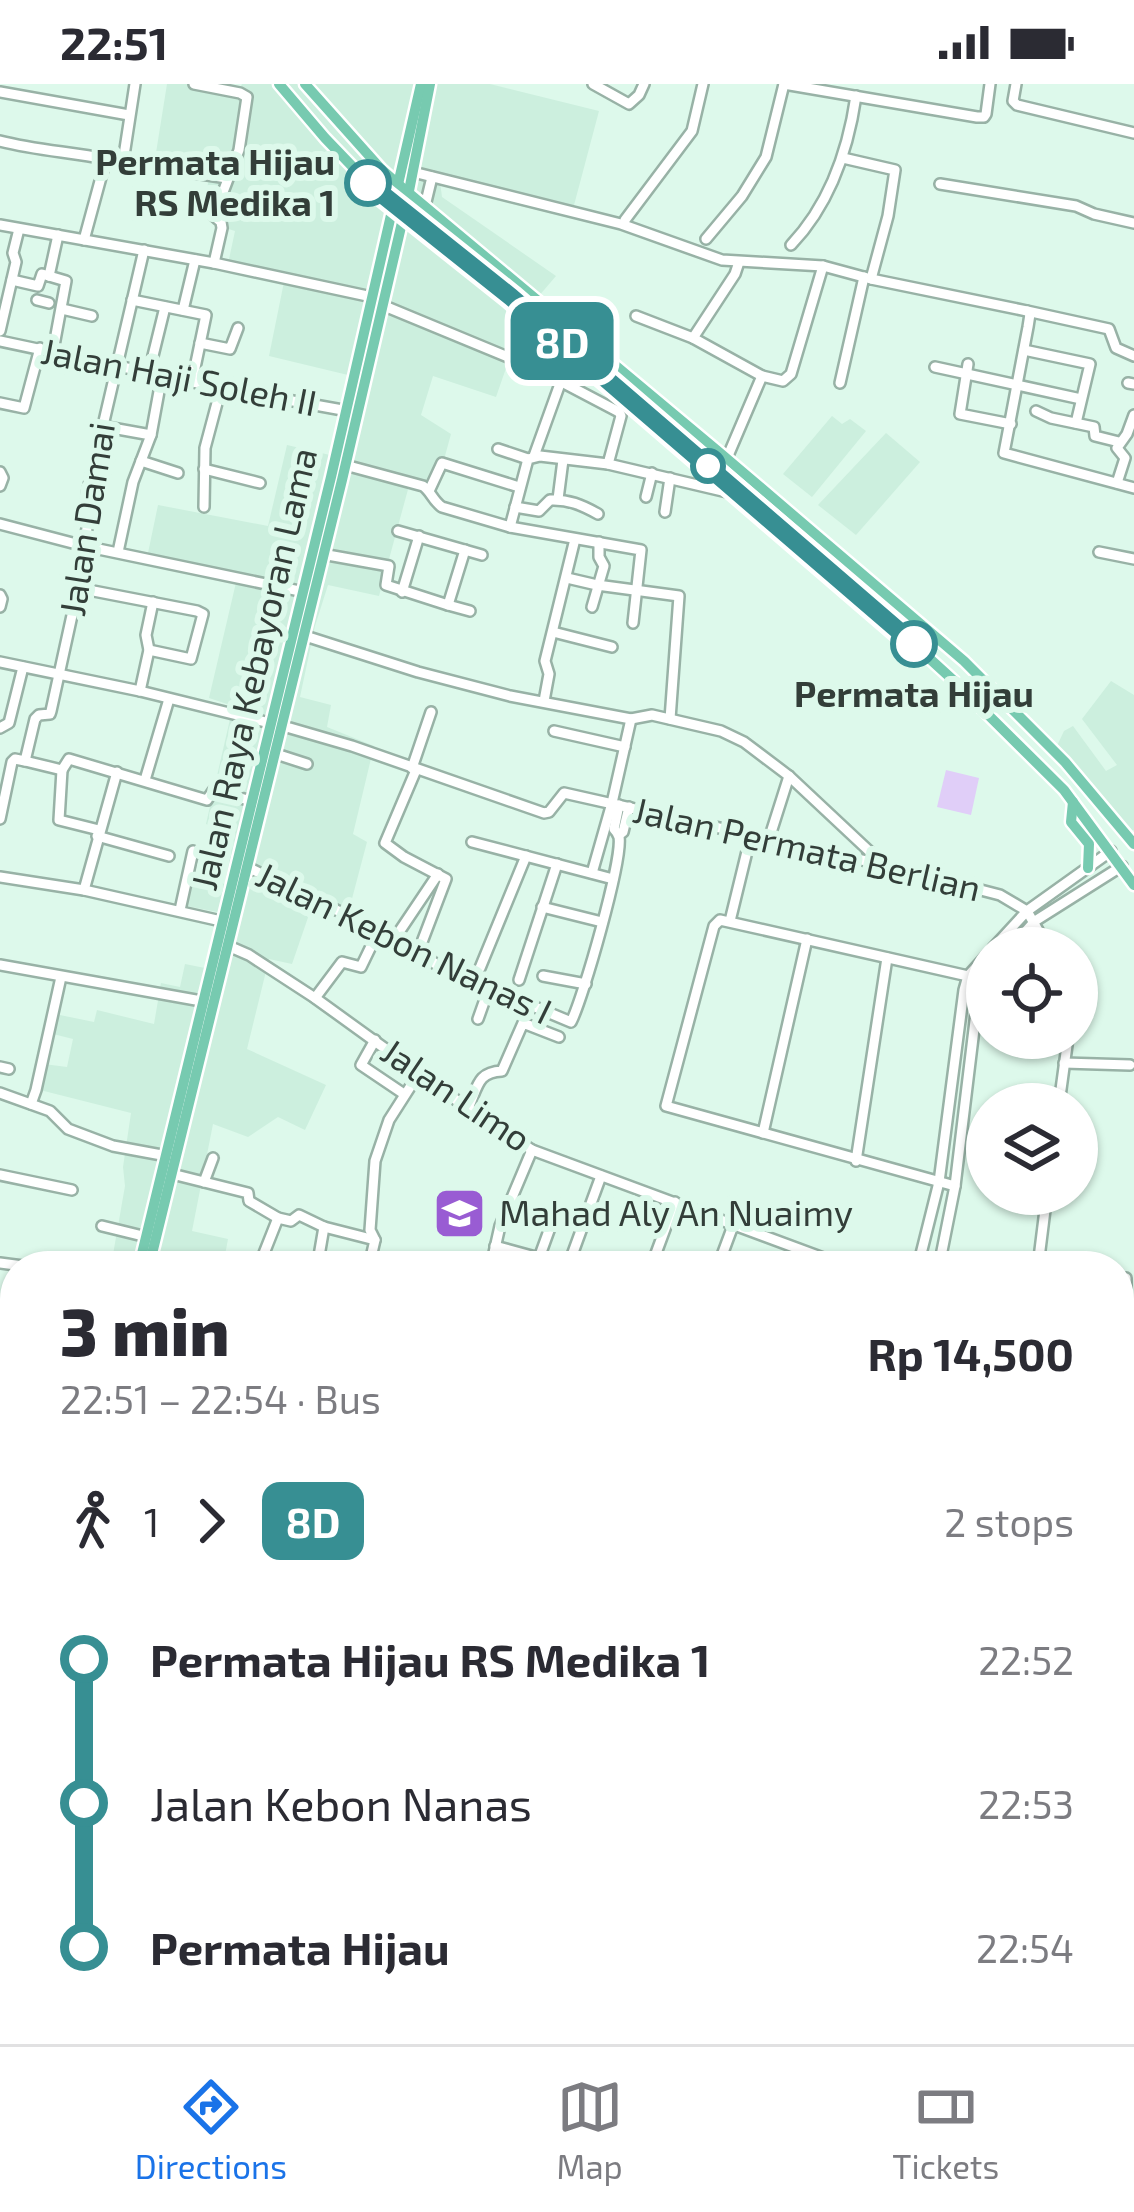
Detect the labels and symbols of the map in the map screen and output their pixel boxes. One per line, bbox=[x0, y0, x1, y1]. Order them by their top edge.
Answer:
place label: Permata Hijau RS Medika 1 bbox=[95, 139, 335, 223]
marker: Permata Hijau RS Medika 1 bbox=[346, 161, 390, 205]
line badge: 8D bbox=[508, 302, 616, 380]
street label: Jalan Haji Soleh II bbox=[38, 328, 321, 423]
street label: Jalan Damai bbox=[49, 419, 122, 619]
street label: Jalan Raya Kebayoran Lama bbox=[181, 443, 324, 894]
unlabelled marker bbox=[692, 450, 724, 482]
marker: Permata Hijau bbox=[892, 622, 936, 666]
place label: Permata Hijau bbox=[794, 671, 1034, 714]
street label: Jalan Permata Berlian bbox=[629, 787, 985, 908]
street label: Jalan Kebon Nanas I bbox=[250, 852, 559, 1032]
street label: Jalan Limo bbox=[374, 1028, 540, 1159]
school or university icon: Mahad Aly An Nuaimy bbox=[432, 1185, 488, 1241]
place label: Mahad Aly An Nuaimy bbox=[499, 1190, 853, 1233]

